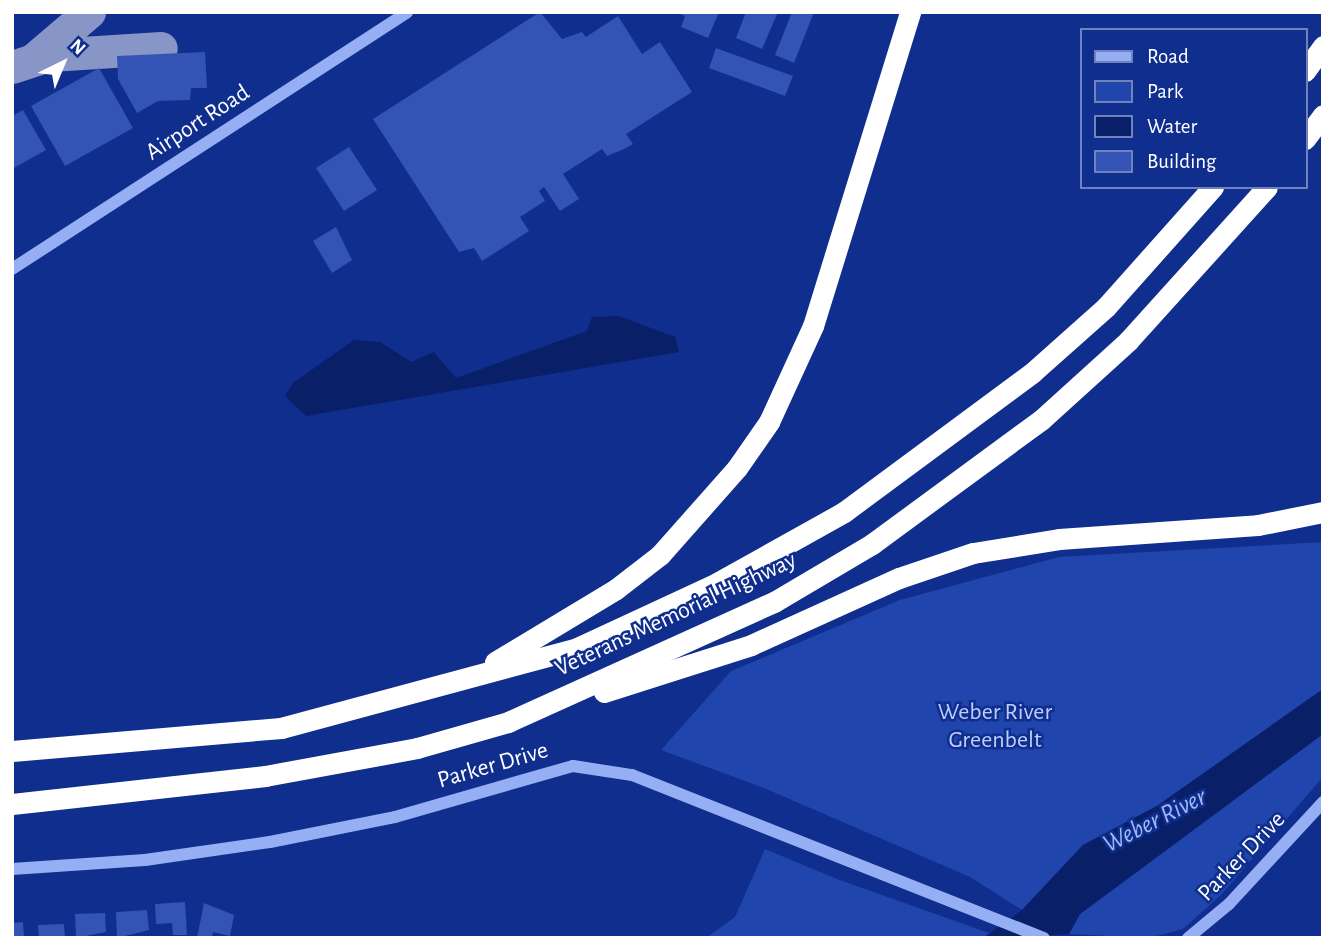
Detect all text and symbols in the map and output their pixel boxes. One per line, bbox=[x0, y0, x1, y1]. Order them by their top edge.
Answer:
north arrow bbox=[28, 28, 98, 98]
legend bbox=[1080, 28, 1307, 189]
text: N bbox=[66, 36, 89, 59]
text: Road bbox=[1147, 46, 1189, 67]
street label: Airport Road bbox=[141, 79, 255, 167]
text: Park bbox=[1147, 81, 1183, 102]
text: Water bbox=[1147, 116, 1197, 137]
text: Building bbox=[1147, 151, 1216, 172]
street label: Veterans Memorial Highway bbox=[551, 546, 801, 684]
park label: Weber River Greenbelt bbox=[938, 699, 1052, 755]
street label: Parker Drive bbox=[434, 736, 552, 796]
water label: Weber River bbox=[1098, 782, 1212, 860]
street label: Parker Drive bbox=[1192, 806, 1292, 908]

